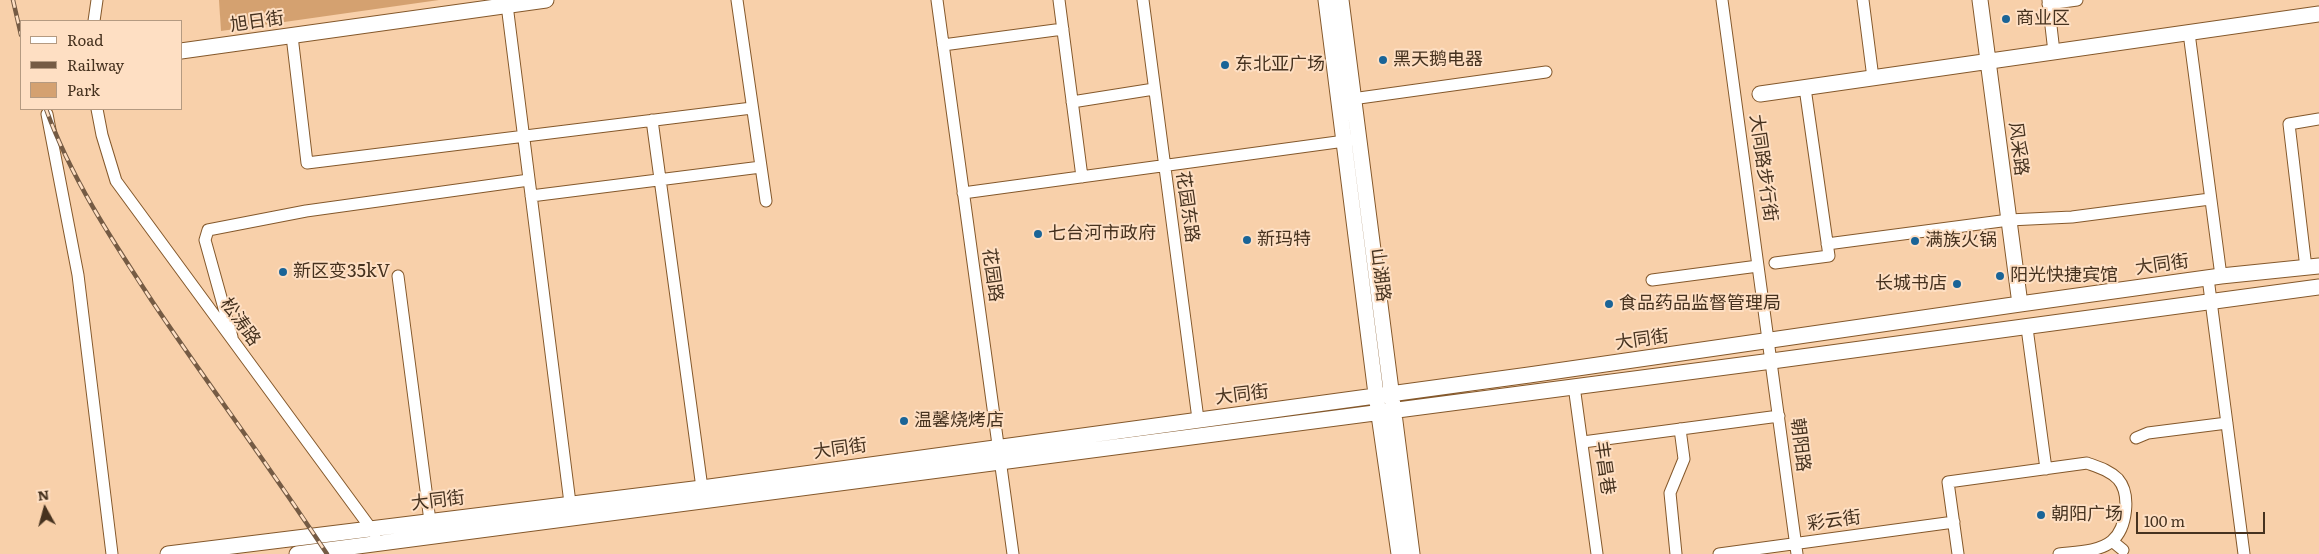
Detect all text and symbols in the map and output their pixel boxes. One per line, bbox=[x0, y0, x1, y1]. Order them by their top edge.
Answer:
street label: 旭日街 bbox=[229, 8, 285, 36]
place label: 商业区 bbox=[2016, 8, 2070, 30]
marker: 商业区 bbox=[2000, 13, 2012, 25]
legend bbox=[20, 20, 182, 110]
text: Road bbox=[67, 28, 103, 51]
place label: 黑天鹅电器 bbox=[1393, 49, 1483, 71]
text: Railway bbox=[67, 53, 124, 76]
place label: 东北亚广场 bbox=[1235, 54, 1325, 76]
marker: 黑天鹅电器 bbox=[1377, 54, 1389, 66]
marker: 东北亚广场 bbox=[1219, 59, 1231, 71]
text: Park bbox=[67, 78, 100, 101]
street label: 大同路步行街 bbox=[1745, 113, 1781, 223]
street label: 风采路 bbox=[2004, 121, 2032, 177]
street label: 花园东路 bbox=[1171, 170, 1203, 244]
place label: 七台河市政府 bbox=[1048, 223, 1156, 245]
marker: 七台河市政府 bbox=[1032, 228, 1044, 240]
place label: 新玛特 bbox=[1257, 229, 1311, 251]
place label: 满族火锅 bbox=[1925, 230, 1997, 252]
marker: 新玛特 bbox=[1241, 234, 1253, 246]
marker: 满族火锅 bbox=[1909, 235, 1921, 247]
street label: 花园路 bbox=[978, 247, 1006, 303]
street label: 山湖路 bbox=[1366, 247, 1394, 303]
street label: 大同街 bbox=[2134, 251, 2190, 279]
place label: 新区变35kV bbox=[293, 261, 390, 283]
place label: 阳光快捷宾馆 bbox=[2010, 265, 2118, 287]
marker: 新区变35kV bbox=[277, 266, 289, 278]
marker: 阳光快捷宾馆 bbox=[1994, 270, 2006, 282]
place label: 长城书店 bbox=[1875, 273, 1947, 295]
marker: 长城书店 bbox=[1951, 278, 1963, 290]
place label: 食品药品监督管理局 bbox=[1619, 293, 1781, 315]
street label: 松涛路 bbox=[215, 294, 265, 350]
marker: 食品药品监督管理局 bbox=[1603, 298, 1615, 310]
street label: 大同街 bbox=[1614, 326, 1670, 354]
street label: 大同街 bbox=[1214, 381, 1270, 409]
place label: 温馨烧烤店 bbox=[914, 410, 1004, 432]
marker: 温馨烧烤店 bbox=[898, 415, 910, 427]
street label: 朝阳路 bbox=[1786, 417, 1814, 473]
street label: 大同街 bbox=[812, 435, 868, 463]
street label: 丰昌巷 bbox=[1590, 440, 1618, 496]
text: N bbox=[36, 483, 50, 505]
north arrow bbox=[20, 484, 70, 534]
street label: 大同街 bbox=[410, 487, 466, 515]
scale bar bbox=[2139, 502, 2268, 534]
place label: 朝阳广场 bbox=[2051, 504, 2123, 526]
street label: 彩云街 bbox=[1806, 507, 1862, 535]
marker: 朝阳广场 bbox=[2035, 509, 2047, 521]
text: 100 m bbox=[2144, 509, 2185, 532]

